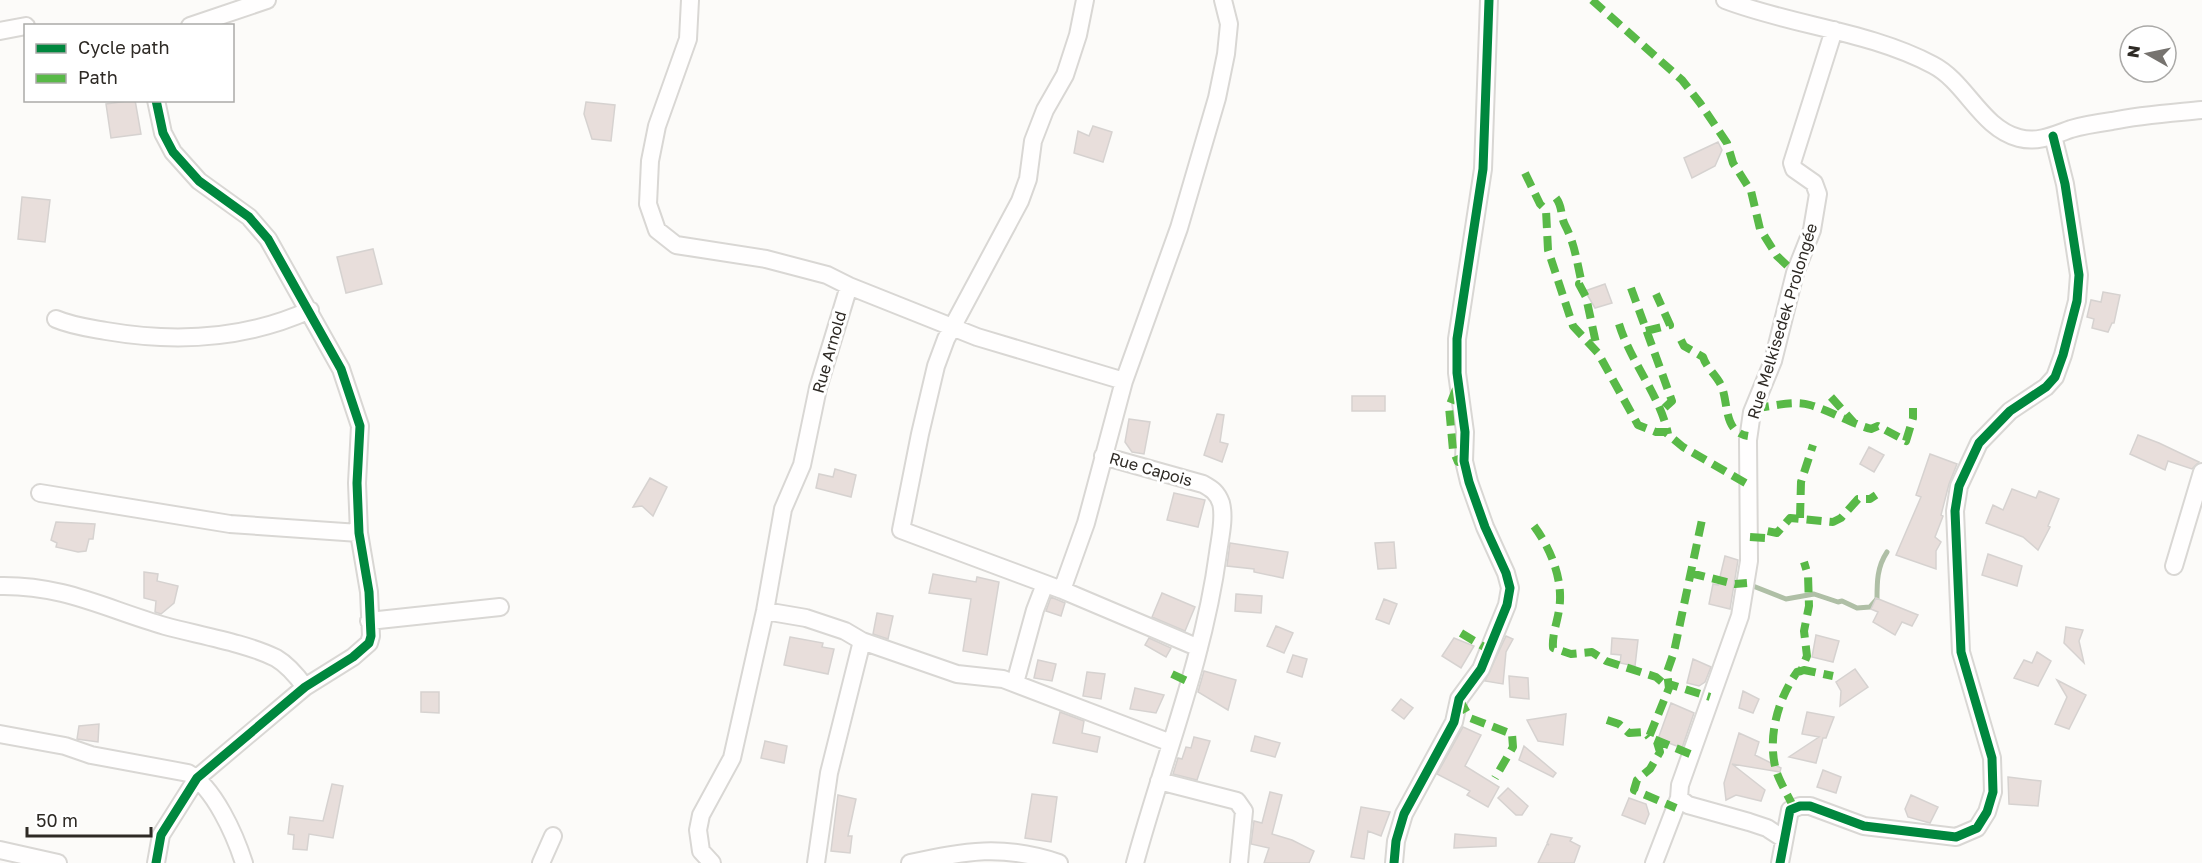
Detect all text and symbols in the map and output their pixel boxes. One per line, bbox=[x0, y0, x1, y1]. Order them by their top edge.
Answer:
legend bbox=[24, 24, 234, 102]
north arrow bbox=[2118, 24, 2178, 84]
text: Cycle path bbox=[78, 36, 170, 58]
text: N bbox=[2122, 44, 2144, 59]
text: Path bbox=[78, 66, 118, 88]
street label: Rue Melkisedek Prolongée bbox=[1743, 221, 1821, 421]
street label: Rue Arnold bbox=[808, 309, 850, 395]
street label: Rue Capois bbox=[1107, 448, 1195, 490]
scale bar bbox=[27, 800, 152, 838]
text: 50 m bbox=[36, 809, 78, 831]

